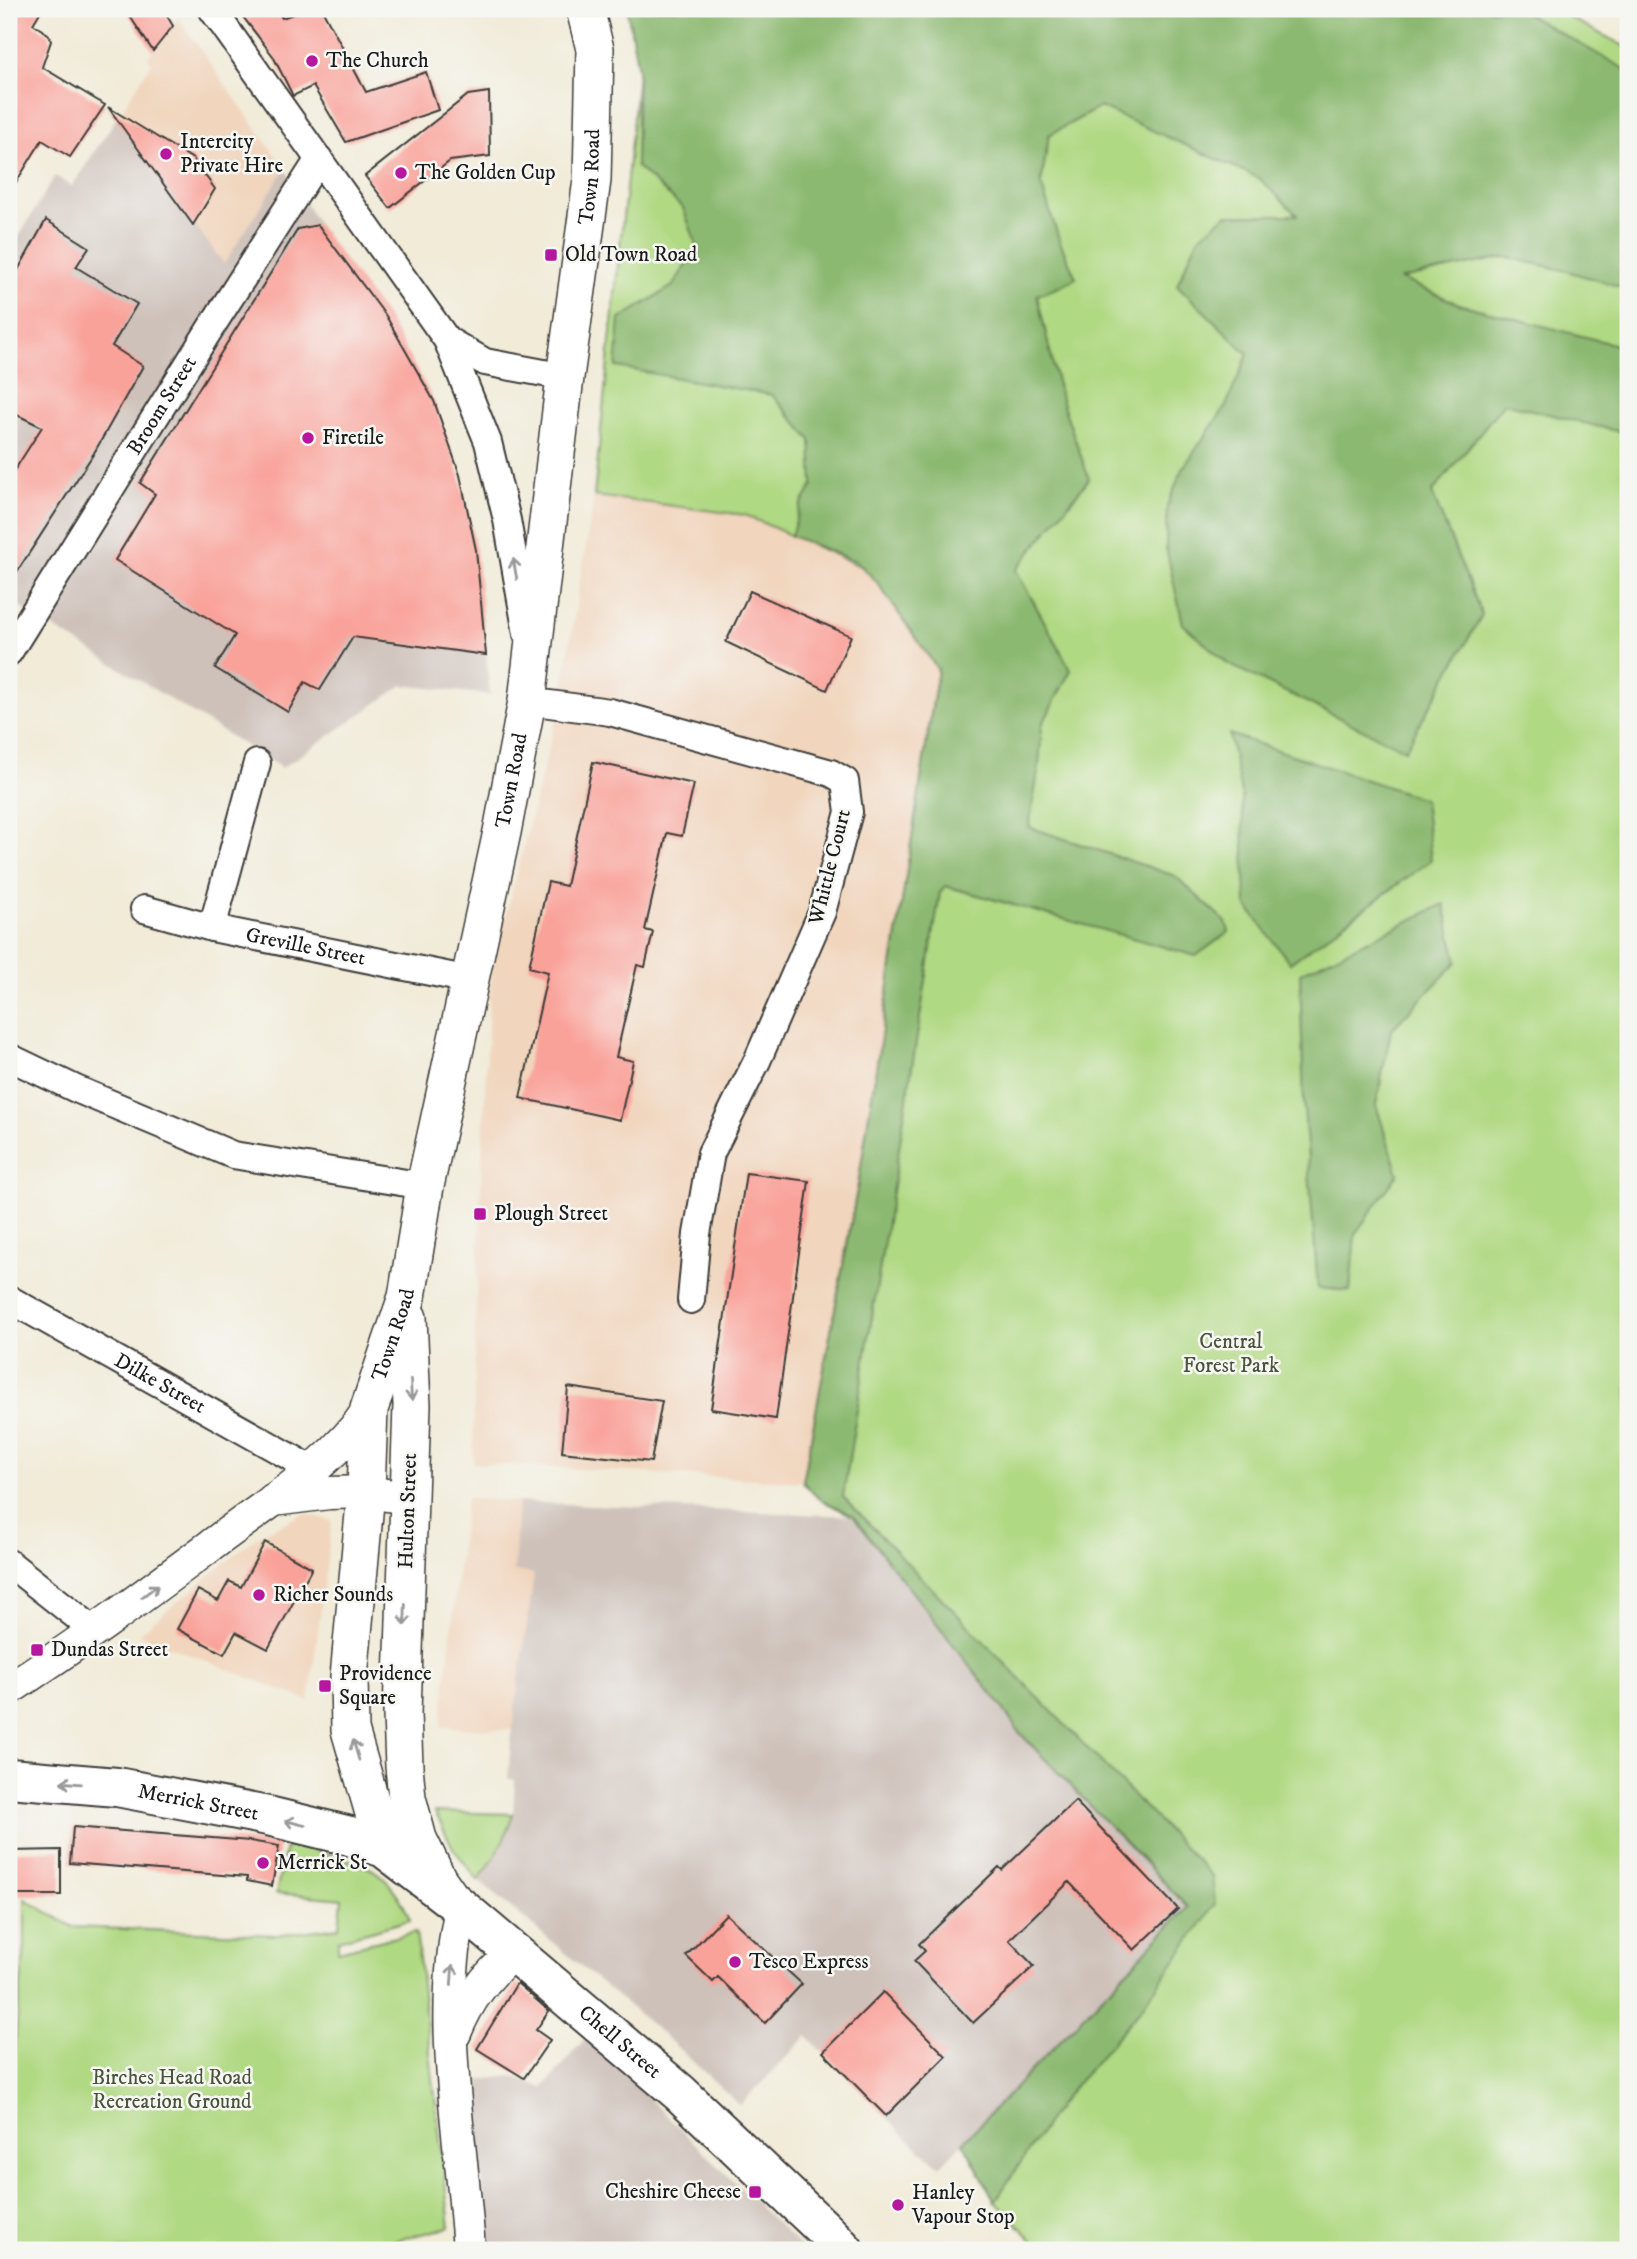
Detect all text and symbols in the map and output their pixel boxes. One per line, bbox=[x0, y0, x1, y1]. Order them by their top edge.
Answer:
place label: The Church bbox=[326, 48, 429, 74]
marker: The Church bbox=[304, 53, 320, 69]
street label: Town Road bbox=[573, 128, 606, 227]
place label: Intercity Private Hire bbox=[180, 129, 283, 179]
marker: Intercity Private Hire bbox=[158, 146, 174, 162]
place label: The Golden Cup bbox=[415, 160, 555, 186]
marker: The Golden Cup bbox=[393, 165, 409, 181]
place label: Old Town Road bbox=[565, 242, 698, 268]
marker: Old Town Road bbox=[543, 247, 559, 263]
street label: Broom Street bbox=[122, 351, 203, 460]
place label: Firetile bbox=[322, 425, 384, 451]
marker: Firetile bbox=[300, 430, 316, 446]
one-way arrow bbox=[508, 558, 521, 581]
street label: Town Road bbox=[490, 730, 534, 830]
street label: Whittle Court bbox=[803, 806, 857, 928]
street label: Greville Street bbox=[243, 922, 368, 972]
place label: Plough Street bbox=[494, 1201, 608, 1227]
marker: Plough Street bbox=[472, 1206, 488, 1222]
street label: Town Road bbox=[366, 1286, 421, 1385]
park label: Central Forest Park bbox=[1183, 1329, 1280, 1379]
street label: Dilke Street bbox=[110, 1348, 210, 1420]
one-way arrow bbox=[405, 1378, 418, 1401]
street label: Hulton Street bbox=[393, 1452, 423, 1569]
place label: Richer Sounds bbox=[273, 1582, 393, 1608]
one-way arrow bbox=[140, 1583, 159, 1598]
marker: Richer Sounds bbox=[251, 1587, 267, 1603]
one-way arrow bbox=[398, 1604, 412, 1627]
place label: Dundas Street bbox=[51, 1637, 169, 1663]
marker: Dundas Street bbox=[29, 1642, 45, 1658]
place label: Providence Square bbox=[339, 1661, 432, 1711]
marker: Providence Square bbox=[317, 1678, 333, 1694]
one-way arrow bbox=[349, 1739, 362, 1762]
one-way arrow bbox=[61, 1776, 83, 1789]
street label: Merrick Street bbox=[136, 1778, 261, 1827]
one-way arrow bbox=[284, 1816, 307, 1829]
place label: Merrick St bbox=[277, 1850, 368, 1876]
marker: Merrick St bbox=[255, 1855, 271, 1871]
place label: Tesco Express bbox=[749, 1949, 868, 1975]
marker: Tesco Express bbox=[727, 1954, 743, 1970]
one-way arrow bbox=[446, 1964, 459, 1987]
street label: Chell Street bbox=[573, 2000, 667, 2085]
park label: Birches Head Road Recreation Ground bbox=[92, 2065, 252, 2115]
place label: Cheshire Cheese bbox=[605, 2179, 741, 2205]
place label: Hanley Vapour Stop bbox=[911, 2180, 1015, 2230]
marker: Cheshire Cheese bbox=[747, 2184, 763, 2200]
marker: Hanley Vapour Stop bbox=[890, 2197, 906, 2213]

